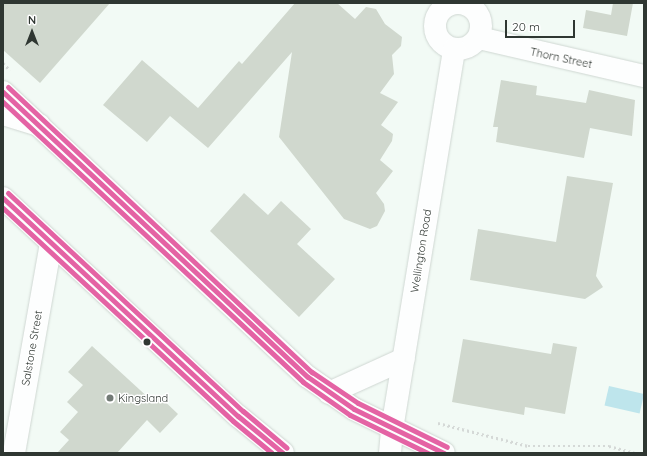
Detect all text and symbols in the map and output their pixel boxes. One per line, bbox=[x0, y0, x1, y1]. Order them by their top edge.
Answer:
north arrow bbox=[12, 12, 52, 52]
scale bar bbox=[507, 12, 577, 38]
text: N bbox=[28, 13, 36, 27]
text: 20 m bbox=[512, 19, 540, 34]
street label: Thorn Street bbox=[529, 45, 593, 71]
street label: Wellington Road bbox=[408, 208, 434, 294]
street label: Salstone Street bbox=[19, 309, 45, 387]
unlabelled marker bbox=[142, 337, 152, 347]
place label: Kingsland bbox=[118, 391, 168, 405]
marker: Kingsland bbox=[105, 393, 115, 403]

